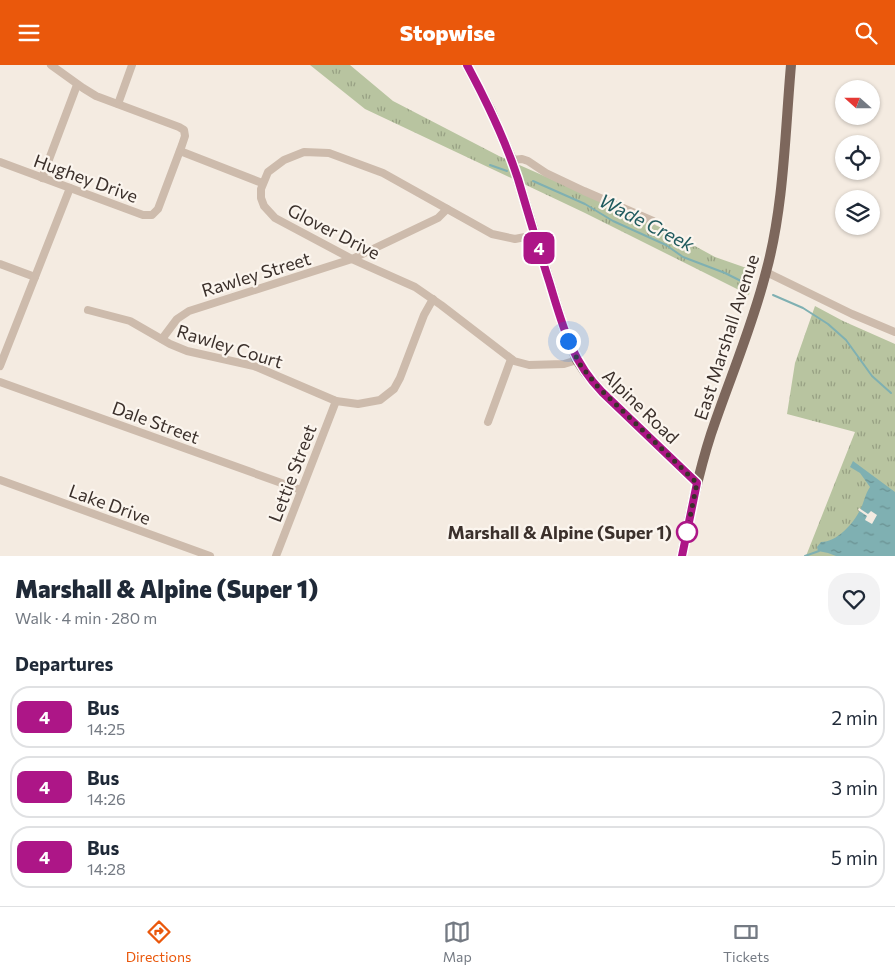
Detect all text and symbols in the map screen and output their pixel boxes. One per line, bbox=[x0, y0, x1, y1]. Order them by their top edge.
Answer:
icon: menu bbox=[15, 19, 43, 47]
text: Stopwise bbox=[400, 19, 495, 46]
icon: search bbox=[852, 19, 880, 47]
north arrow bbox=[835, 80, 880, 125]
map controls bbox=[835, 80, 880, 235]
button: locate bbox=[835, 135, 880, 180]
street label: Hughey Drive bbox=[31, 149, 141, 207]
water label: Wade Creek bbox=[596, 188, 699, 256]
button: layers bbox=[835, 190, 880, 235]
street label: Glover Drive bbox=[284, 198, 384, 264]
line badge: 4 bbox=[523, 232, 555, 264]
text: 4 bbox=[533, 237, 545, 259]
street label: Rawley Street bbox=[199, 247, 313, 301]
street label: East Marshall Avenue bbox=[689, 251, 763, 423]
street label: Rawley Court bbox=[174, 319, 286, 373]
your location bbox=[556, 329, 581, 354]
street label: Alpine Road bbox=[598, 364, 684, 448]
street label: Dale Street bbox=[109, 396, 203, 448]
street label: Lettie Street bbox=[263, 421, 321, 525]
street label: Lake Drive bbox=[66, 479, 154, 529]
place label: Marshall & Alpine (Super 1) bbox=[448, 521, 672, 543]
marker: Marshall & Alpine (Super 1) bbox=[676, 521, 698, 543]
button: heart bbox=[828, 573, 880, 625]
text: Marshall & Alpine (Super 1) bbox=[15, 574, 318, 603]
text: Walk · 4 min · 280 m bbox=[15, 608, 157, 627]
text: Departures bbox=[15, 652, 113, 675]
text: Bus bbox=[87, 696, 119, 719]
text: 4 bbox=[39, 706, 50, 728]
text: 2 min bbox=[831, 706, 878, 729]
text: 14:25 bbox=[87, 719, 125, 738]
text: Bus bbox=[87, 766, 119, 789]
text: 4 bbox=[39, 776, 50, 798]
text: 3 min bbox=[831, 776, 878, 799]
text: 14:26 bbox=[87, 789, 126, 808]
text: Bus bbox=[87, 836, 119, 859]
text: 4 bbox=[39, 846, 50, 868]
text: 5 min bbox=[831, 846, 878, 869]
text: 14:28 bbox=[87, 859, 126, 878]
tab: Directions bbox=[126, 918, 191, 965]
tab: Map bbox=[443, 918, 472, 965]
tab: Tickets bbox=[723, 918, 769, 965]

